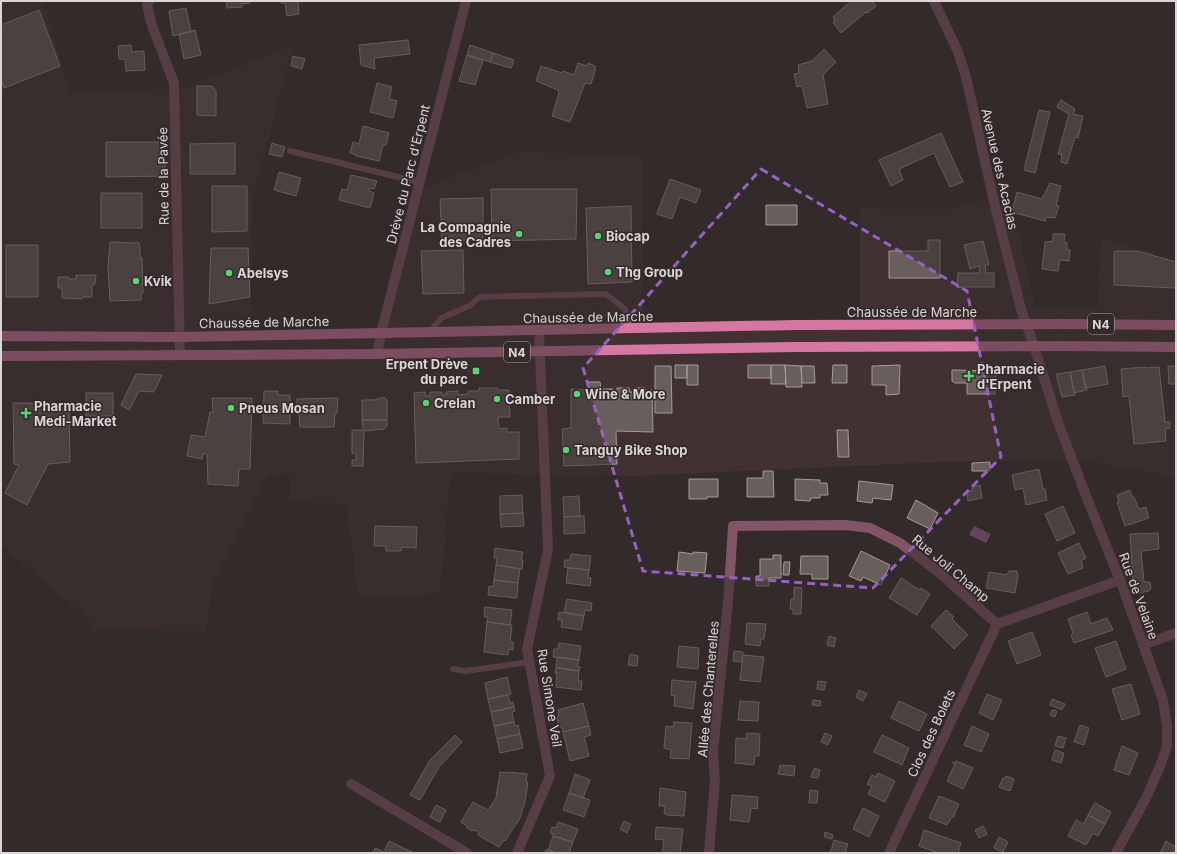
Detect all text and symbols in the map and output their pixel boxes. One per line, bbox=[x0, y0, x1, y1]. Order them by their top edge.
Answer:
street label: Drève du Parc d'Erpent bbox=[383, 103, 433, 245]
street label: Avenue des Acacias bbox=[978, 107, 1022, 231]
street label: Rue de la Pavée bbox=[154, 127, 172, 225]
place label: La Compagnie des Cadres bbox=[420, 219, 511, 250]
place label: Biocap bbox=[606, 228, 650, 244]
marker: La Compagnie des Cadres bbox=[514, 229, 524, 239]
marker: Biocap bbox=[593, 231, 603, 241]
place label: Thg Group bbox=[616, 264, 683, 280]
place label: Abelsys bbox=[237, 265, 289, 281]
marker: Thg Group bbox=[603, 267, 613, 277]
marker: Abelsys bbox=[224, 268, 234, 278]
place label: Kvik bbox=[144, 273, 172, 289]
marker: Kvik bbox=[131, 276, 141, 286]
street label: Chaussée de Marche bbox=[847, 304, 977, 320]
street label: Chaussée de Marche bbox=[523, 308, 653, 326]
street label: Chaussée de Marche bbox=[199, 313, 329, 331]
road number: N4 bbox=[1088, 314, 1114, 334]
road number: N4 bbox=[504, 342, 530, 362]
place label: Erpent Drève du parc bbox=[386, 356, 468, 387]
place label: Pharmacie d'Erpent bbox=[977, 361, 1045, 392]
marker: Erpent Drève du parc bbox=[471, 366, 481, 376]
marker: Pharmacie d'Erpent bbox=[964, 371, 974, 381]
place label: Wine & More bbox=[585, 386, 666, 402]
marker: Wine & More bbox=[572, 389, 582, 399]
place label: Camber bbox=[505, 391, 556, 407]
marker: Camber bbox=[492, 394, 502, 404]
place label: Crelan bbox=[434, 395, 476, 411]
place label: Pharmacie Medi-Market bbox=[34, 398, 117, 429]
marker: Crelan bbox=[421, 398, 431, 408]
place label: Pneus Mosan bbox=[239, 400, 325, 416]
marker: Pneus Mosan bbox=[226, 403, 236, 413]
marker: Pharmacie Medi-Market bbox=[21, 408, 31, 418]
place label: Tanguy Bike Shop bbox=[574, 442, 688, 458]
marker: Tanguy Bike Shop bbox=[561, 445, 571, 455]
street label: Rue Joli Champ bbox=[909, 531, 993, 605]
street label: Rue de Velaine bbox=[1116, 550, 1162, 642]
street label: Allée des Chanterelles bbox=[694, 620, 722, 758]
street label: Rue Simone Veil bbox=[534, 648, 566, 748]
street label: Clos des Bolets bbox=[904, 686, 958, 779]

